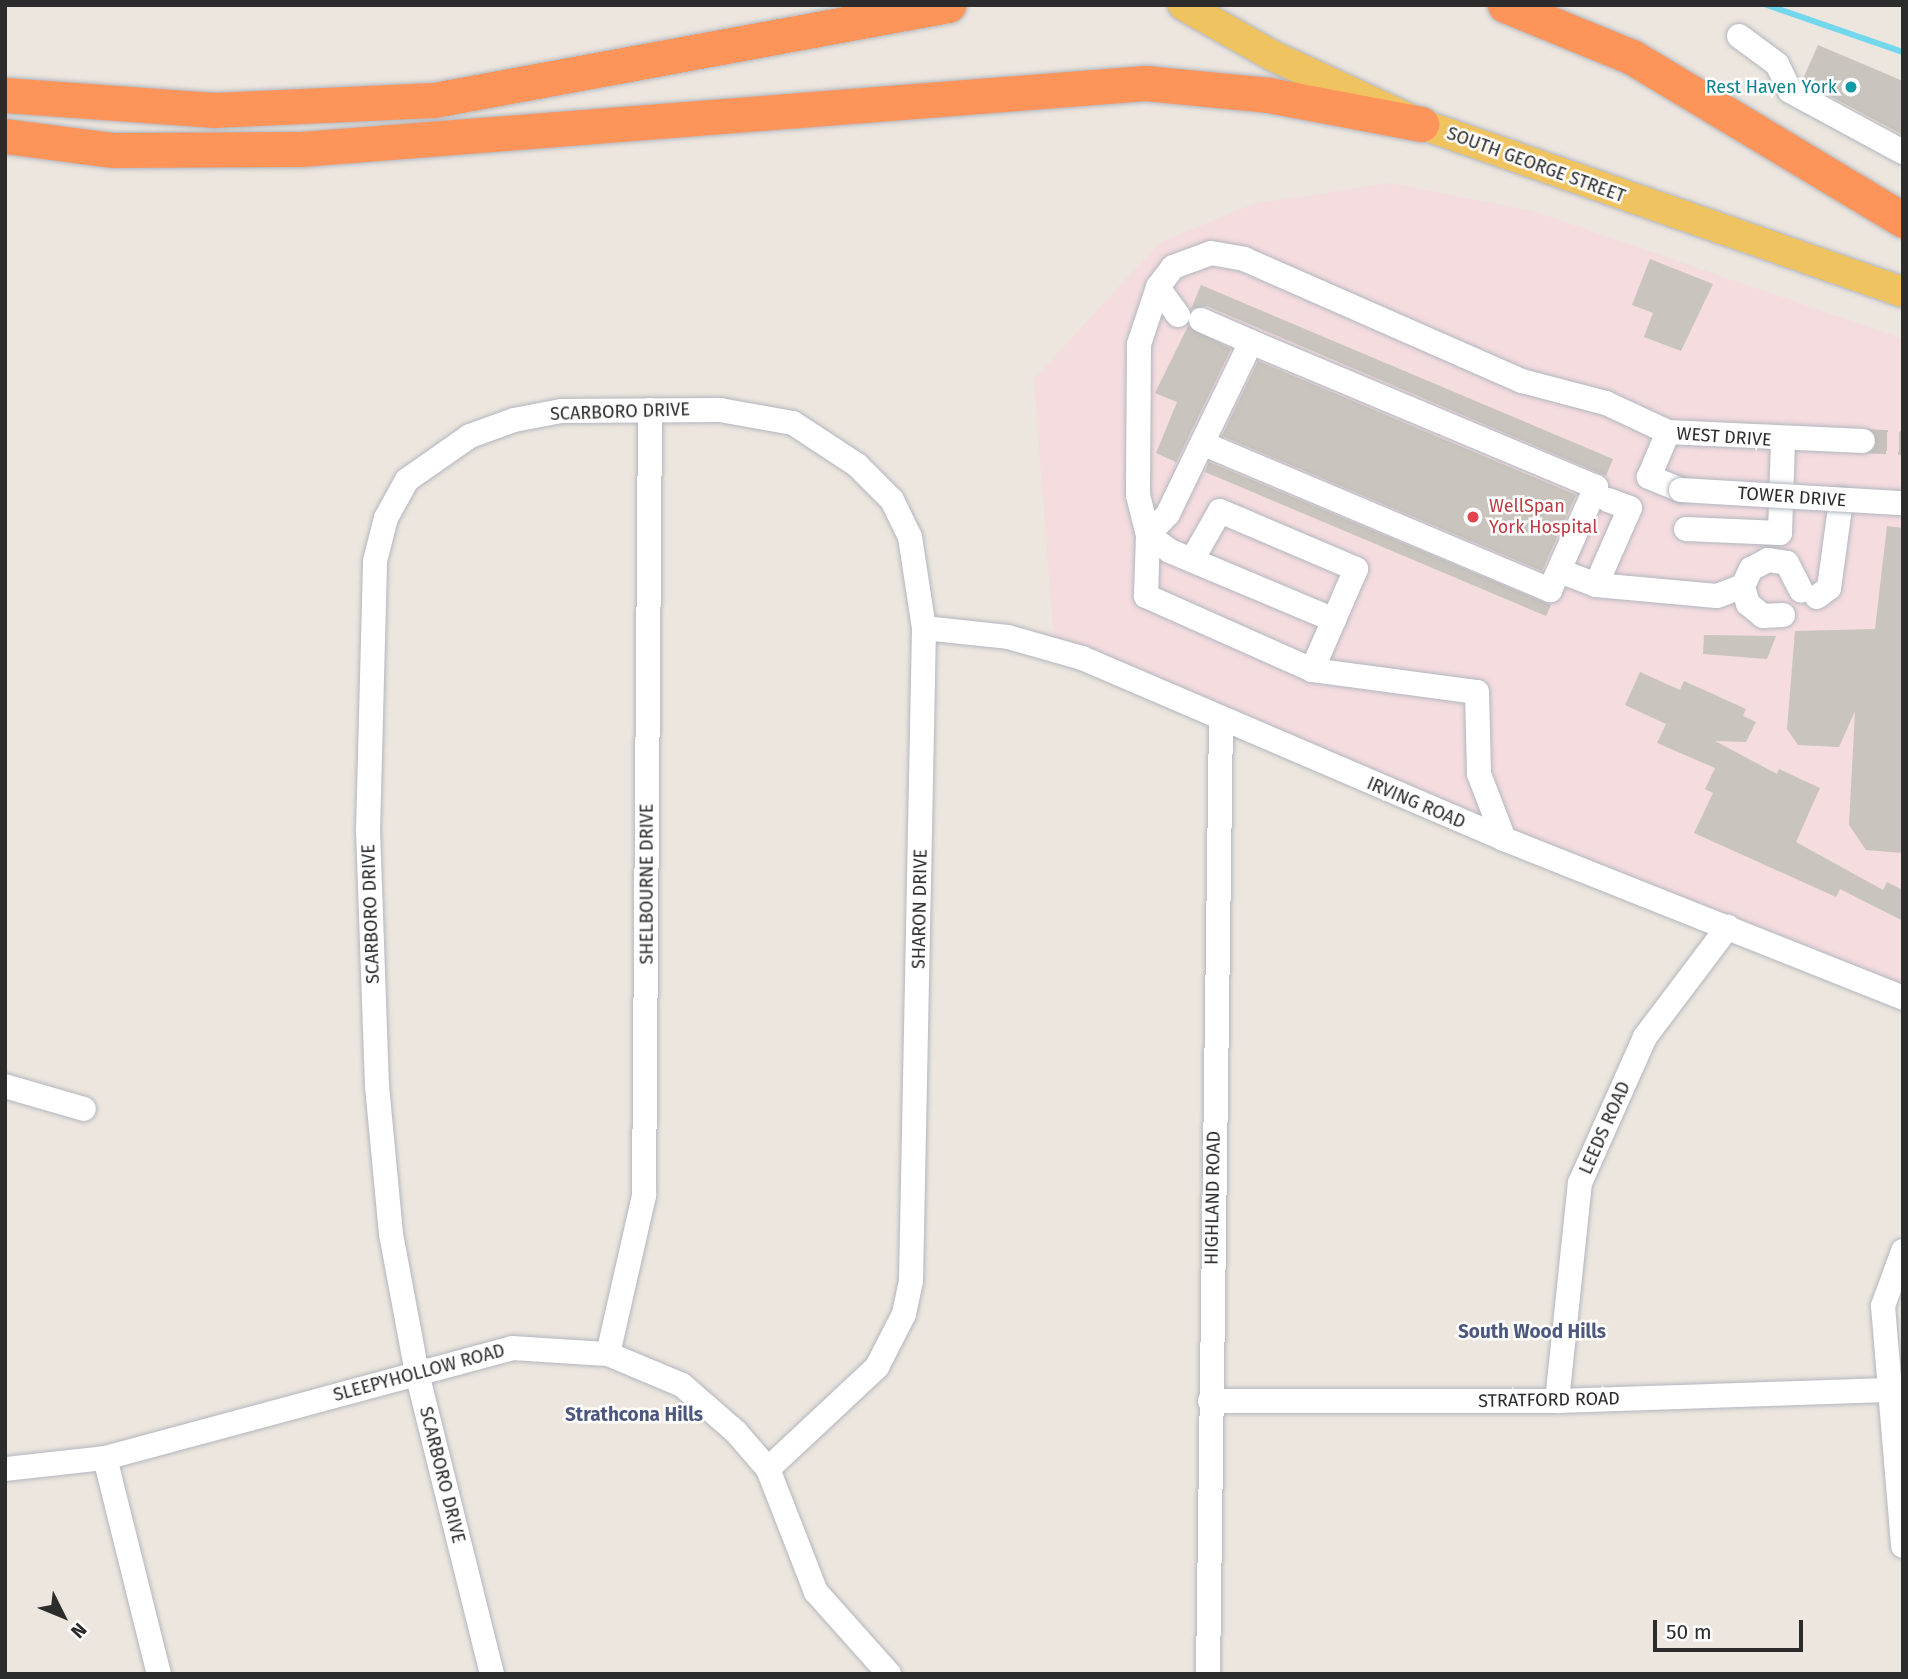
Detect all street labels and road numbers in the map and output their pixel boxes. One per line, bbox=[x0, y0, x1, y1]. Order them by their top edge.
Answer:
street label: SOUTH GEORGE STREET bbox=[1444, 123, 1628, 207]
street label: SCARBORO DRIVE bbox=[550, 399, 690, 425]
street label: WEST DRIVE bbox=[1676, 423, 1772, 451]
street label: TOWER DRIVE bbox=[1737, 482, 1847, 512]
street label: IRVING ROAD bbox=[1364, 773, 1468, 833]
street label: SHELBOURNE DRIVE bbox=[636, 804, 658, 964]
street label: SCARBORO DRIVE bbox=[358, 844, 384, 984]
street label: SHARON DRIVE bbox=[908, 849, 932, 969]
street label: LEEDS ROAD bbox=[1575, 1078, 1635, 1178]
street label: HIGHLAND ROAD bbox=[1201, 1131, 1225, 1265]
street label: SLEEPYHOLLOW ROAD bbox=[331, 1340, 507, 1406]
street label: STRATFORD ROAD bbox=[1478, 1388, 1620, 1412]
street label: SCARBORO DRIVE bbox=[415, 1405, 469, 1545]

